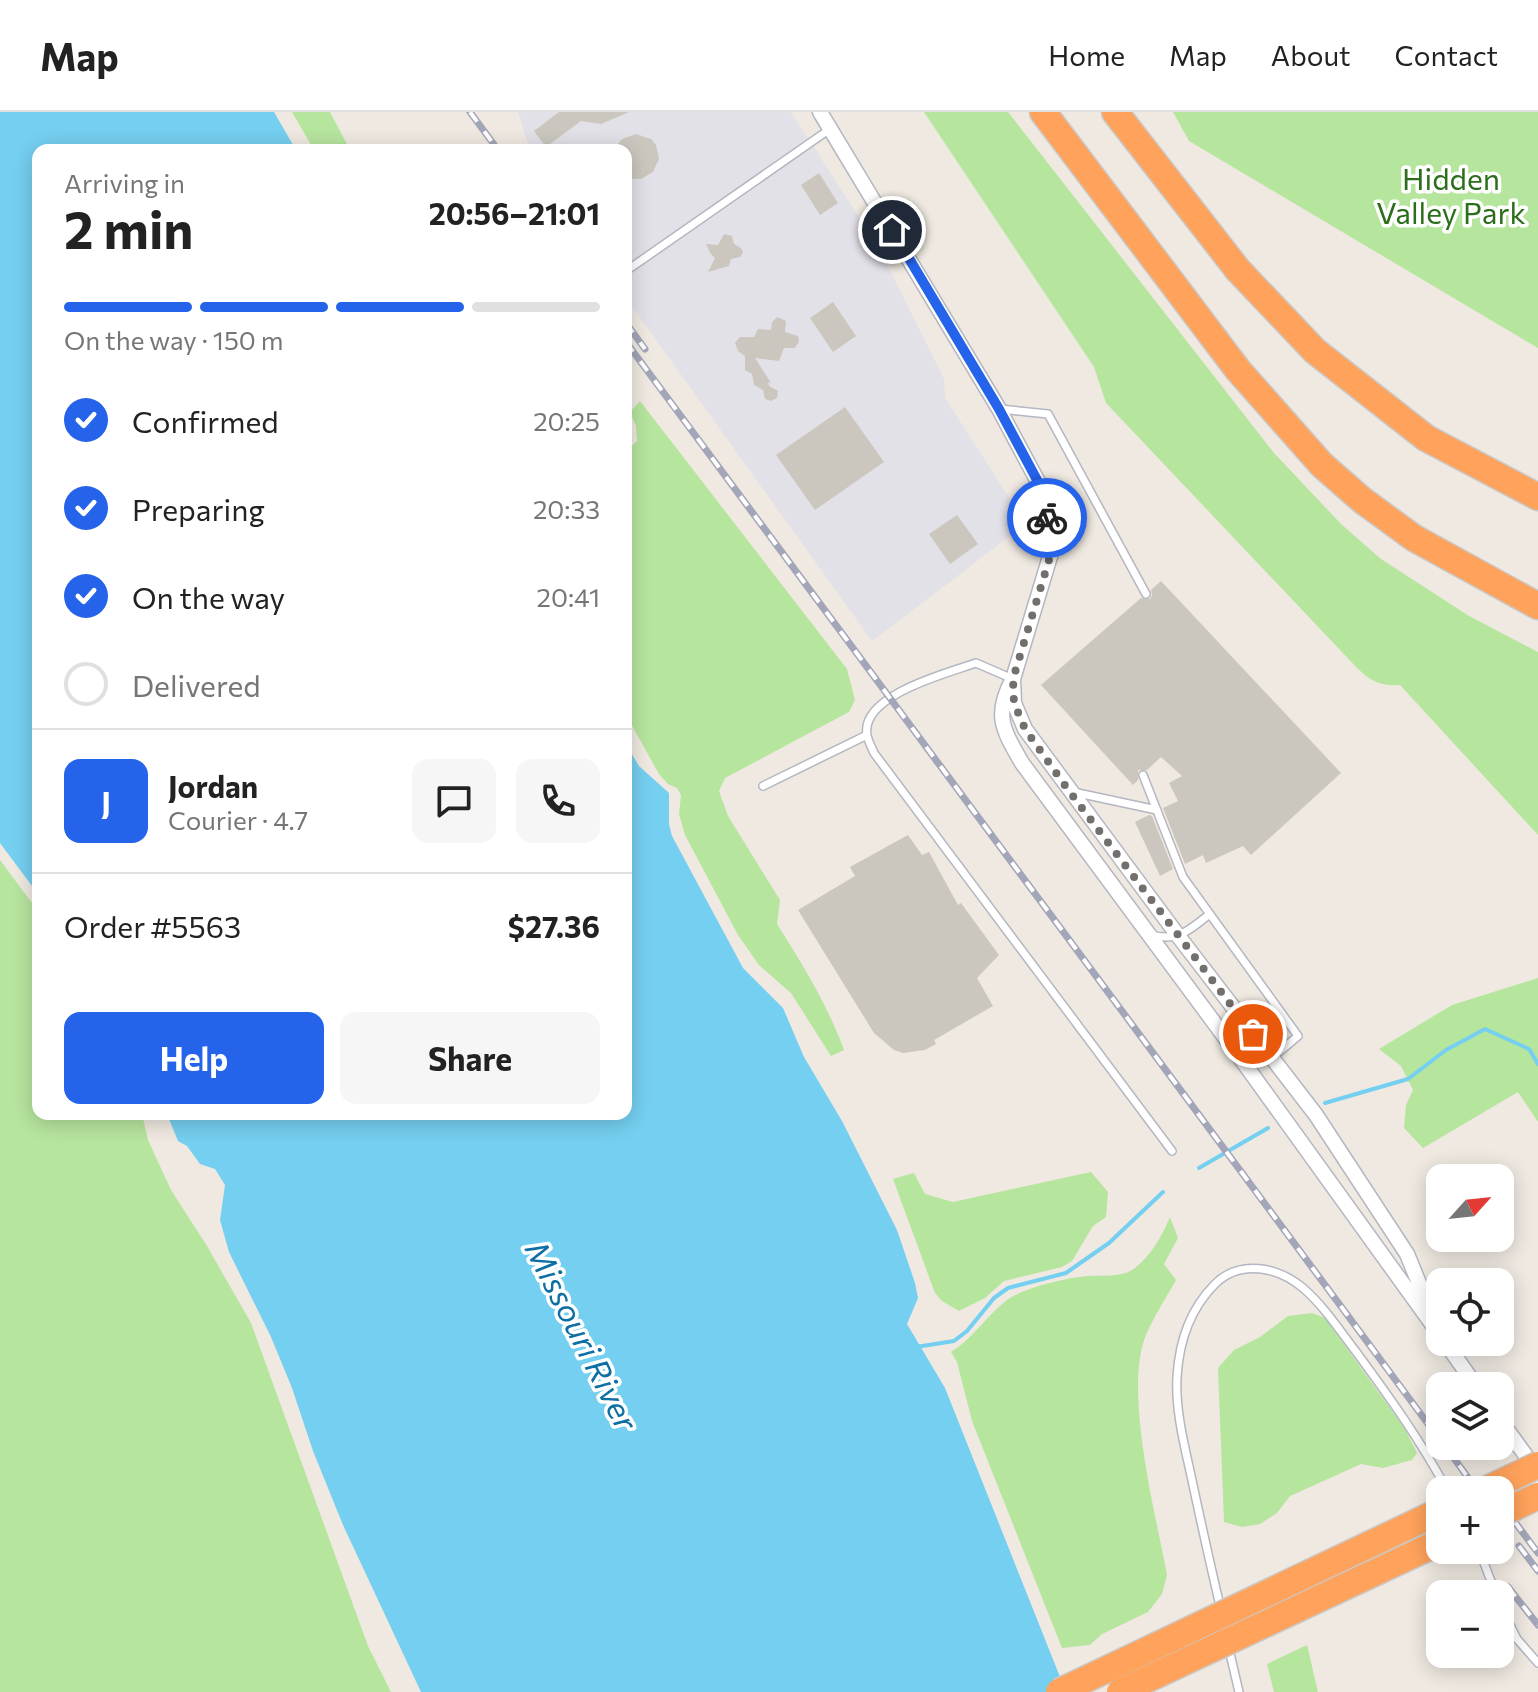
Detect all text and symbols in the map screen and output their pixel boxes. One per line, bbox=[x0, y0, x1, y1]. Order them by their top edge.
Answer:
text: Map bbox=[40, 32, 119, 79]
text: Home bbox=[1048, 38, 1125, 72]
text: Map bbox=[1169, 38, 1227, 72]
text: About bbox=[1271, 38, 1351, 72]
text: Contact bbox=[1395, 38, 1498, 72]
park label: Hidden Valley Park bbox=[1376, 159, 1526, 230]
text: Arriving in bbox=[64, 167, 185, 198]
text: 20:56–21:01 bbox=[429, 194, 600, 231]
text: 2 min bbox=[64, 196, 193, 260]
pin bbox=[858, 196, 926, 264]
icon: home bbox=[870, 208, 914, 252]
text: On the way · 150 m bbox=[64, 324, 283, 355]
icon: check bbox=[64, 398, 108, 442]
text: Confirmed bbox=[132, 402, 279, 439]
text: 20:25 bbox=[533, 405, 600, 436]
courier bbox=[1007, 478, 1087, 558]
icon: check bbox=[64, 486, 108, 530]
text: Preparing bbox=[132, 490, 265, 527]
text: 20:33 bbox=[533, 493, 600, 524]
icon: bike bbox=[1025, 496, 1069, 540]
icon: check bbox=[64, 574, 108, 618]
text: On the way bbox=[132, 578, 285, 615]
text: 20:41 bbox=[537, 581, 600, 612]
text: Delivered bbox=[132, 666, 261, 703]
button: chat bbox=[412, 759, 496, 843]
button: phone bbox=[516, 759, 600, 843]
text: Jordan bbox=[168, 767, 258, 804]
text: J bbox=[101, 783, 111, 820]
text: Courier · 4.7 bbox=[168, 804, 308, 835]
text: Order #5563 bbox=[64, 907, 241, 944]
text: $27.36 bbox=[508, 907, 600, 944]
pin bbox=[1219, 1000, 1287, 1068]
button: Help bbox=[64, 1012, 324, 1104]
button: Share bbox=[340, 1012, 600, 1104]
icon: bag bbox=[1231, 1012, 1275, 1056]
north arrow bbox=[1426, 1164, 1514, 1252]
map controls bbox=[1426, 1164, 1514, 1668]
water label: Missouri River bbox=[518, 1234, 648, 1438]
button: locate bbox=[1426, 1268, 1514, 1356]
button: layers bbox=[1426, 1372, 1514, 1460]
button: + bbox=[1426, 1476, 1514, 1564]
button: − bbox=[1426, 1580, 1514, 1668]

